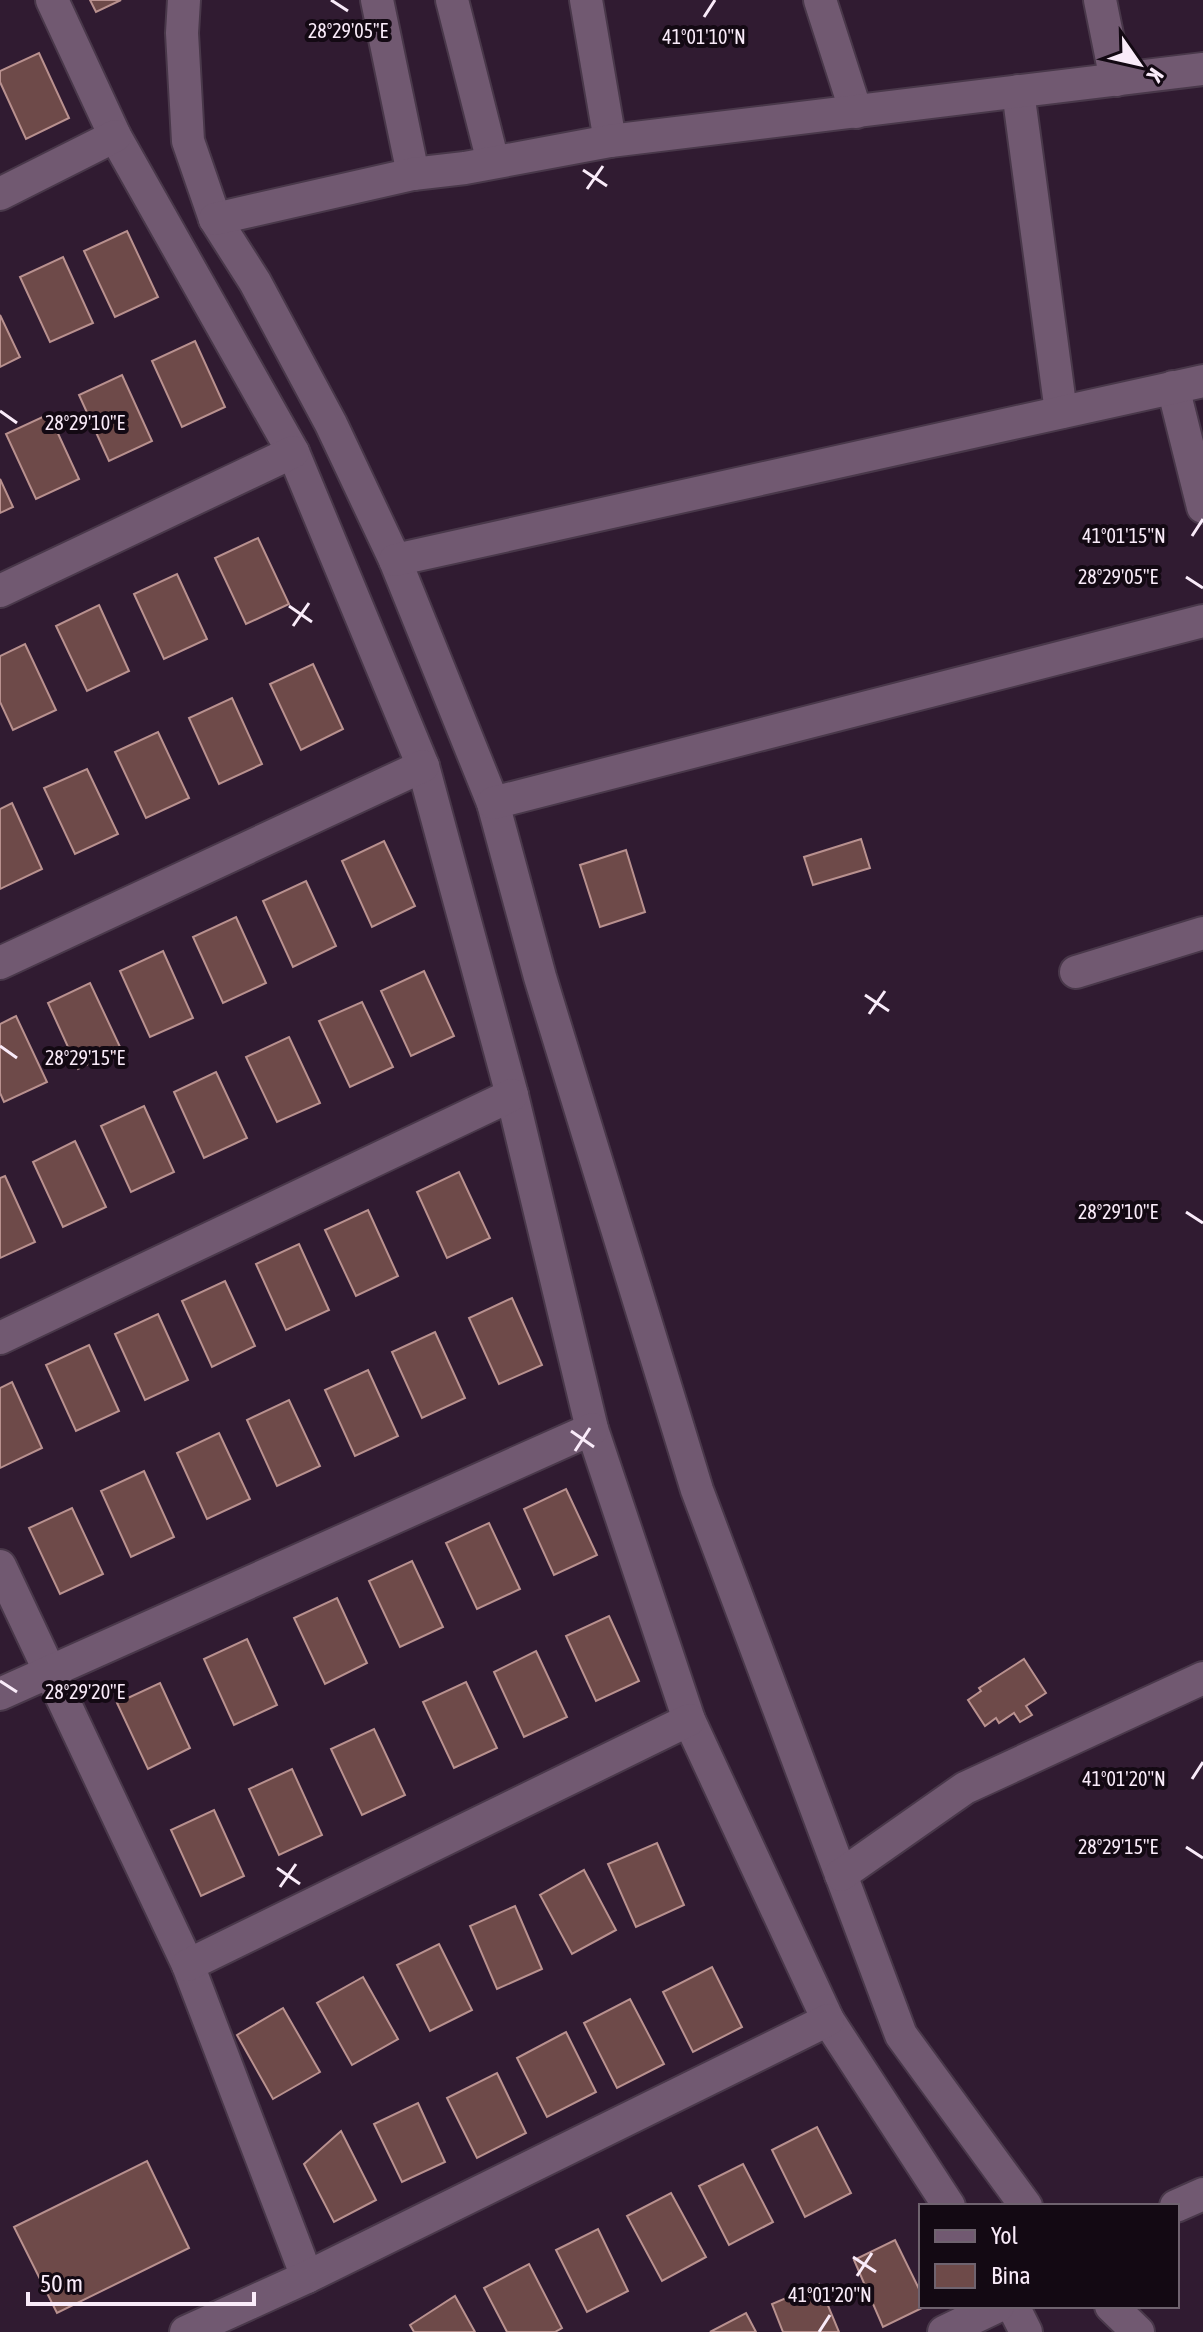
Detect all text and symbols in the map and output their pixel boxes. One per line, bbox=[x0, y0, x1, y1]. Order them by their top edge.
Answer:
text: 28°29'05"E bbox=[308, 19, 389, 42]
north arrow bbox=[1099, 24, 1179, 104]
text: 41°01'10"N bbox=[662, 25, 746, 48]
text: K bbox=[1142, 63, 1169, 87]
text: 28°29'10"E bbox=[45, 411, 126, 434]
text: 41°01'15"N bbox=[1082, 524, 1166, 547]
text: 28°29'05"E bbox=[1078, 565, 1159, 588]
text: 28°29'15"E bbox=[45, 1046, 126, 1069]
text: 28°29'10"E bbox=[1078, 1200, 1159, 1223]
text: 28°29'20"E bbox=[45, 1680, 126, 1703]
text: 41°01'20"N bbox=[1082, 1767, 1166, 1790]
text: 28°29'15"E bbox=[1078, 1835, 1159, 1858]
legend bbox=[919, 2204, 1179, 2308]
text: Yol bbox=[991, 2222, 1019, 2249]
scale bar bbox=[28, 2256, 254, 2306]
text: Bina bbox=[991, 2262, 1031, 2289]
text: 50 m bbox=[40, 2270, 83, 2297]
text: 41°01'20"N bbox=[788, 2283, 872, 2306]

